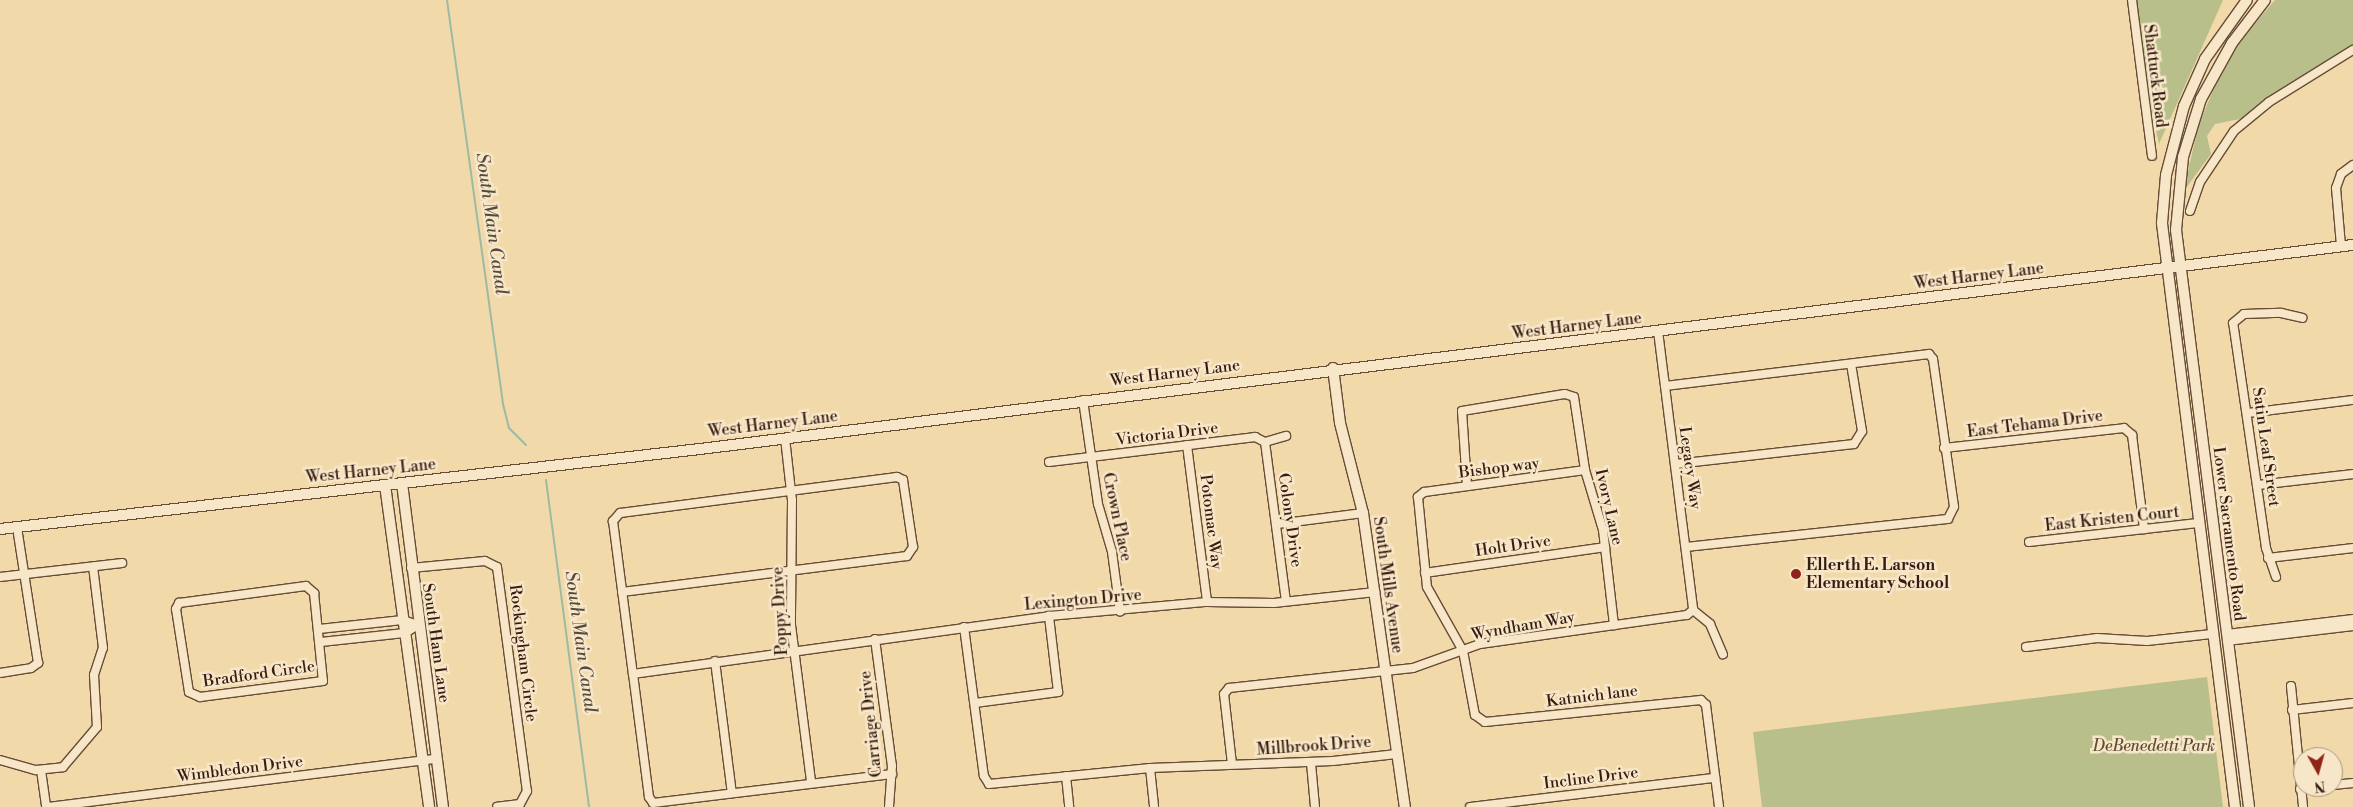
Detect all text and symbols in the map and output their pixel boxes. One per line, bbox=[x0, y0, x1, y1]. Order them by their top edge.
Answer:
street label: Shattuck Road bbox=[2139, 23, 2171, 129]
water label: South Main Canal bbox=[470, 152, 512, 296]
street label: West Harney Lane bbox=[1913, 259, 2045, 293]
street label: West Harney Lane bbox=[1511, 309, 1643, 343]
street label: West Harney Lane bbox=[1109, 356, 1241, 390]
street label: Satin Leaf Street bbox=[2248, 386, 2284, 508]
street label: East Tehama Drive bbox=[1966, 406, 2104, 442]
street label: West Harney Lane bbox=[707, 407, 839, 441]
street label: Victoria Drive bbox=[1115, 418, 1219, 450]
street label: Legacy Way bbox=[1675, 425, 1705, 511]
street label: Lower Sacramento Road bbox=[2209, 446, 2249, 622]
street label: Bishop way bbox=[1457, 454, 1541, 482]
street label: West Harney Lane bbox=[305, 455, 437, 487]
street label: Ivory Lane bbox=[1591, 467, 1627, 547]
street label: Crown Place bbox=[1098, 471, 1136, 563]
street label: Colony Drive bbox=[1274, 472, 1306, 568]
street label: Potomac Way bbox=[1196, 473, 1226, 571]
street label: East Kristen Court bbox=[2044, 502, 2180, 536]
street label: South Mills Avenue bbox=[1369, 515, 1407, 655]
street label: Holt Drive bbox=[1474, 531, 1552, 561]
place label: Ellerth E. Larson Elementary School bbox=[1806, 555, 1949, 593]
street label: Poppy Drive bbox=[768, 566, 792, 656]
marker: Ellerth E. Larson Elementary School bbox=[1790, 568, 1802, 580]
water label: South Main Canal bbox=[559, 570, 601, 714]
street label: South Ham Lane bbox=[418, 582, 454, 704]
street label: Rockingham Circle bbox=[505, 583, 541, 723]
street label: Lexington Drive bbox=[1023, 585, 1143, 615]
street label: Wyndham Way bbox=[1470, 607, 1576, 645]
street label: Bradford Circle bbox=[202, 657, 316, 691]
street label: Carriage Drive bbox=[856, 670, 886, 778]
street label: Katnich lane bbox=[1545, 681, 1639, 711]
street label: Millbrook Drive bbox=[1256, 732, 1372, 760]
park label: DeBenedetti Park bbox=[2093, 736, 2215, 756]
north arrow bbox=[2293, 747, 2343, 797]
street label: Wimbledon Drive bbox=[176, 752, 304, 786]
street label: Incline Drive bbox=[1543, 763, 1639, 793]
text: N bbox=[2313, 776, 2326, 796]

